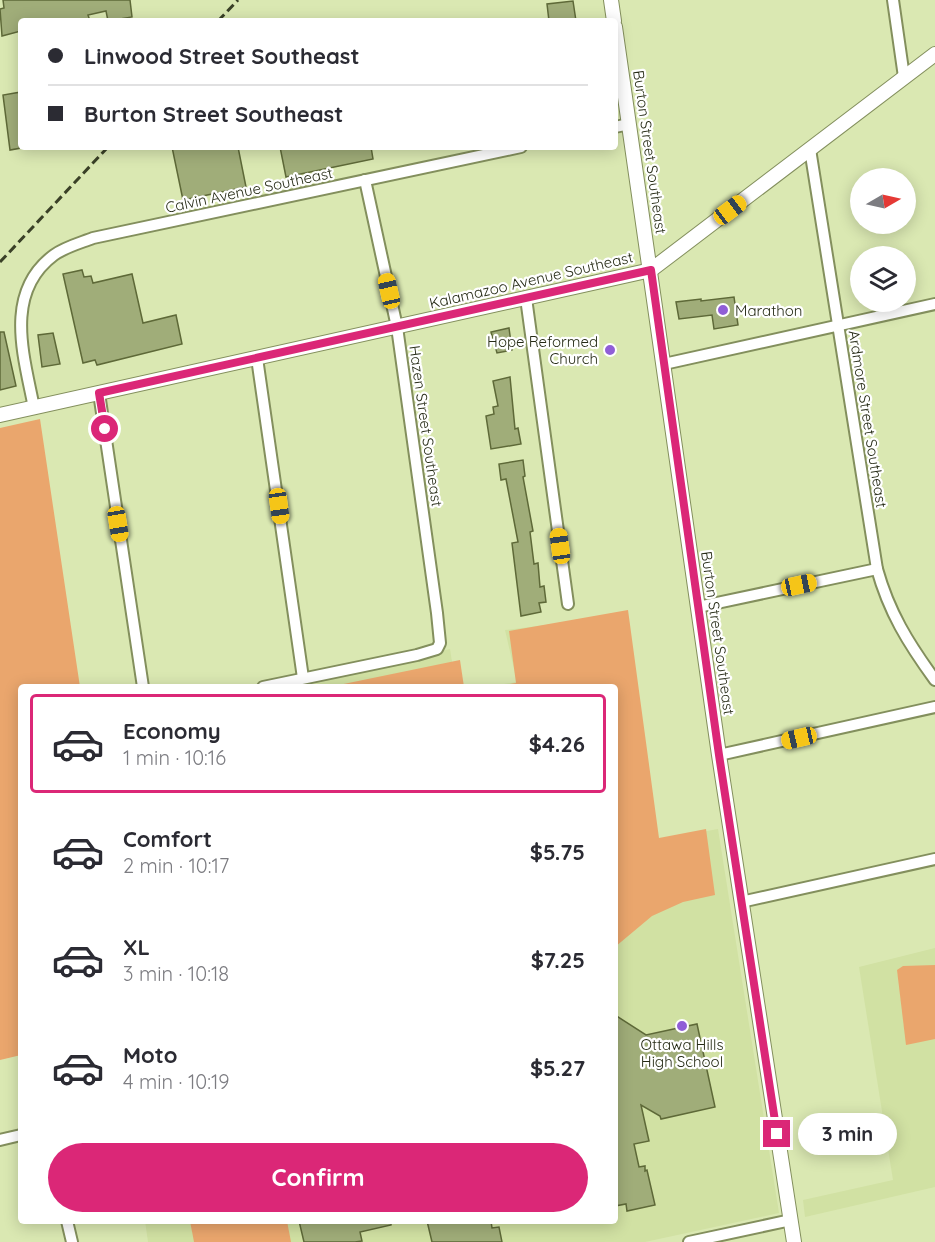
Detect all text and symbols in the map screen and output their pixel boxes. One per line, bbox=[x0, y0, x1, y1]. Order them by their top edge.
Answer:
text: Linwood Street Southeast bbox=[84, 42, 359, 70]
street label: Burton Street Southeast bbox=[629, 69, 671, 235]
text: Burton Street Southeast bbox=[84, 100, 343, 128]
street label: Calvin Avenue Southeast bbox=[164, 163, 334, 217]
north arrow bbox=[850, 168, 916, 234]
map controls bbox=[850, 168, 916, 312]
car bbox=[710, 192, 750, 228]
button: layers bbox=[850, 246, 916, 312]
street label: Kalamazoo Avenue Southeast bbox=[427, 247, 635, 313]
car bbox=[376, 271, 402, 311]
place label: Marathon bbox=[735, 301, 803, 320]
marker: Marathon bbox=[716, 303, 730, 317]
street label: Ardmore Street Southeast bbox=[845, 329, 891, 509]
place label: Hope Reformed Church bbox=[487, 332, 598, 368]
marker: Hope Reformed Church bbox=[603, 343, 617, 357]
street label: Hazen Street Southeast bbox=[405, 344, 447, 508]
route start bbox=[91, 415, 118, 442]
car bbox=[268, 487, 290, 525]
car bbox=[106, 505, 130, 543]
car bbox=[549, 527, 571, 565]
street label: Burton Street Southeast bbox=[697, 550, 739, 716]
car bbox=[780, 572, 818, 598]
icon: car bbox=[51, 717, 105, 771]
text: Economy bbox=[123, 717, 221, 745]
car bbox=[779, 725, 819, 751]
text: $4.26 bbox=[529, 730, 585, 758]
text: 1 min · 10:16 bbox=[123, 745, 226, 770]
icon: car bbox=[51, 825, 105, 879]
text: Comfort bbox=[123, 825, 212, 853]
text: $5.75 bbox=[530, 838, 585, 866]
text: 2 min · 10:17 bbox=[123, 853, 229, 878]
icon: car bbox=[51, 933, 105, 987]
text: XL bbox=[123, 933, 150, 961]
text: $7.25 bbox=[531, 946, 585, 974]
text: 3 min · 10:18 bbox=[123, 961, 229, 986]
marker: Ottawa Hills High School bbox=[675, 1019, 689, 1033]
place label: Ottawa Hills High School bbox=[640, 1035, 724, 1071]
icon: car bbox=[51, 1041, 105, 1095]
text: Moto bbox=[123, 1041, 177, 1069]
text: $5.27 bbox=[530, 1054, 585, 1082]
text: 4 min · 10:19 bbox=[123, 1069, 230, 1094]
callout: 3 min bbox=[798, 1113, 897, 1155]
route end bbox=[763, 1120, 790, 1147]
text: 3 min bbox=[822, 1121, 873, 1146]
button: Confirm bbox=[48, 1143, 588, 1212]

